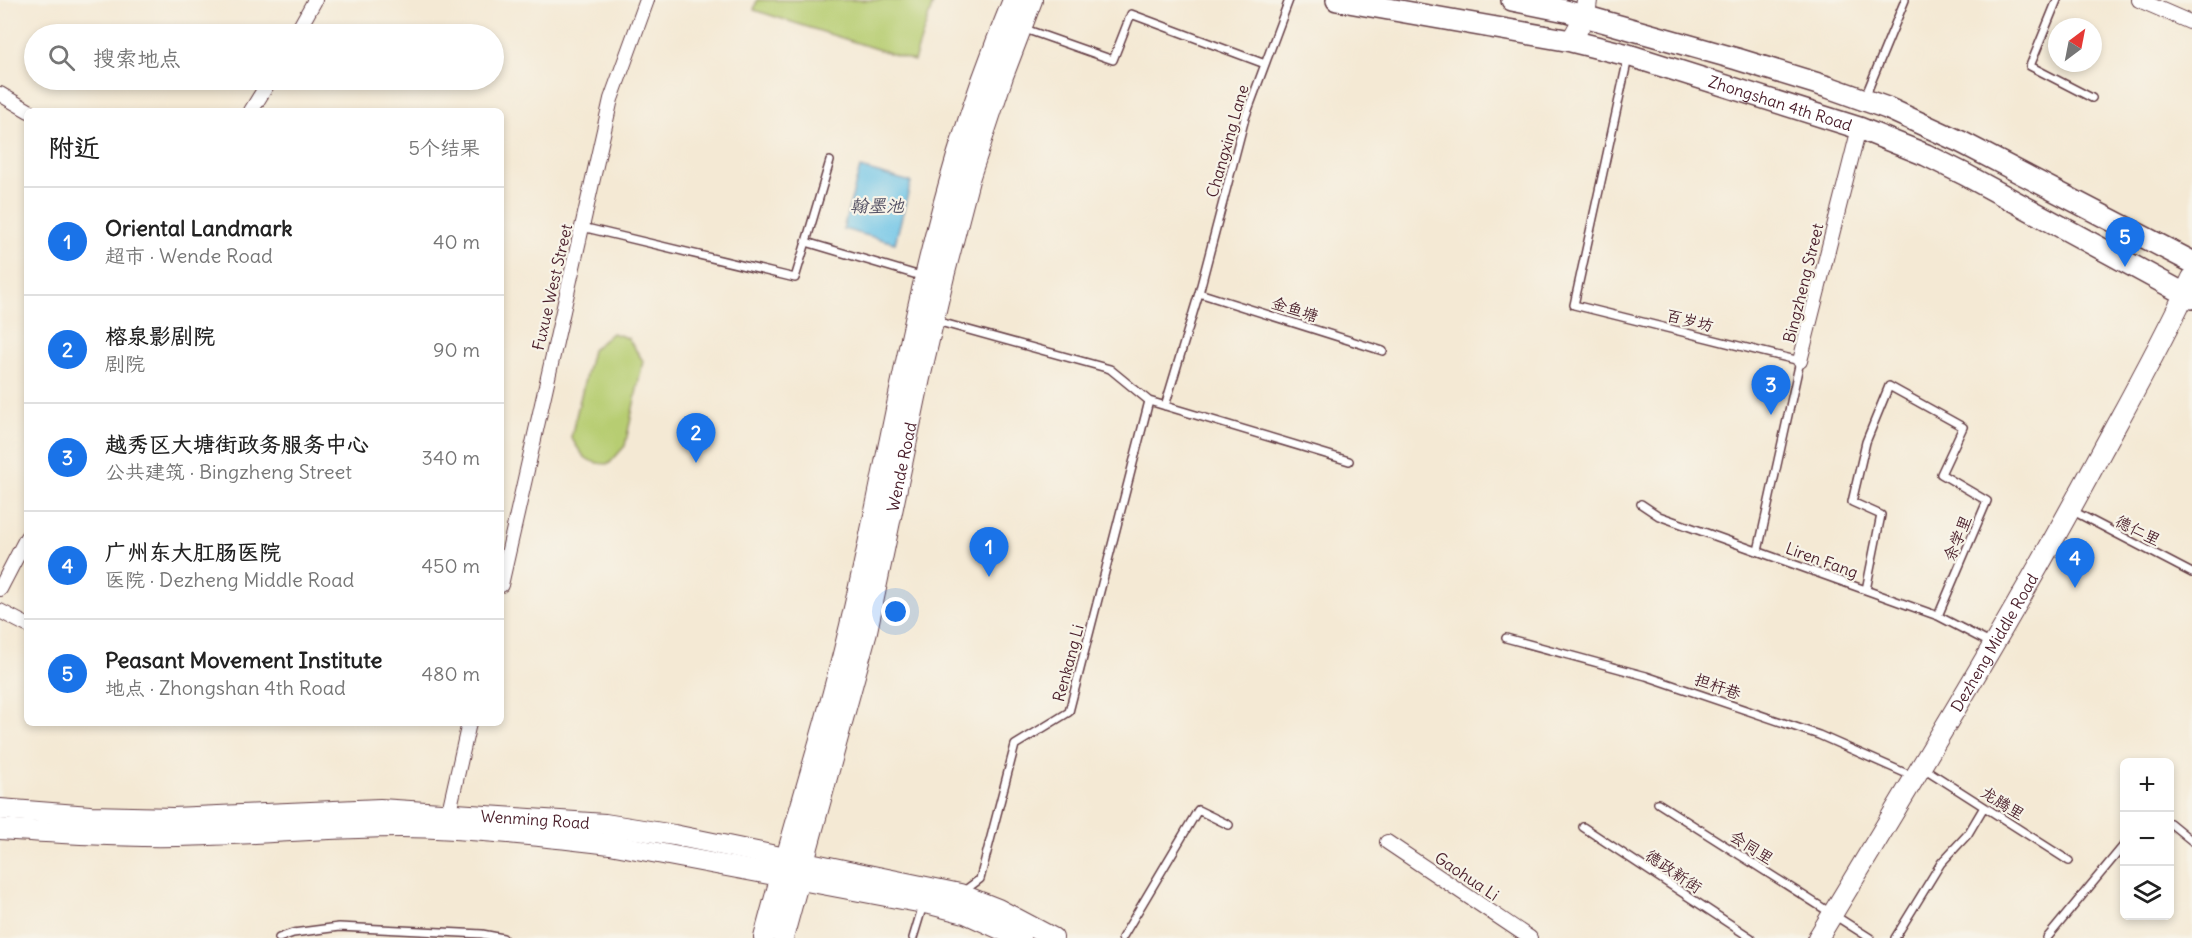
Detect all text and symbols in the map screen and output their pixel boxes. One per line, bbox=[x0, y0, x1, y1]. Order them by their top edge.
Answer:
north arrow bbox=[2048, 18, 2102, 72]
search box bbox=[24, 24, 504, 90]
icon: search bbox=[45, 41, 78, 74]
text: 搜索地点 bbox=[93, 44, 181, 72]
street label: Zhongshan 4th Road bbox=[1706, 71, 1855, 135]
street label: Changxing Lane bbox=[1201, 82, 1253, 200]
text: 附近 bbox=[48, 131, 100, 164]
text: 5个结果 bbox=[409, 135, 480, 160]
water label: 翰墨池 bbox=[850, 194, 905, 217]
text: Oriental Landmark bbox=[105, 214, 293, 242]
pin: 5 bbox=[2106, 218, 2144, 267]
street label: Fuxue West Street bbox=[528, 221, 576, 352]
street label: Bingzheng Street bbox=[1778, 221, 1828, 345]
text: 1 bbox=[64, 229, 71, 254]
text: 40 m bbox=[433, 229, 480, 254]
text: 超市 · Wende Road bbox=[105, 243, 273, 268]
street label: 金鱼塘 bbox=[1269, 292, 1321, 326]
street label: 百岁坊 bbox=[1664, 304, 1716, 336]
text: 榕泉影剧院 bbox=[105, 322, 215, 350]
text: 2 bbox=[62, 337, 73, 362]
text: 90 m bbox=[433, 337, 480, 362]
text: 剧院 bbox=[105, 351, 145, 376]
pin: 3 bbox=[1752, 366, 1790, 415]
pin: 2 bbox=[676, 414, 716, 463]
street label: Wende Road bbox=[882, 420, 921, 514]
text: 越秀区大塘街政务服务中心 bbox=[105, 430, 369, 458]
text: 3 bbox=[62, 445, 73, 470]
text: 340 m bbox=[422, 445, 480, 470]
text: 公共建筑 · Bingzheng Street bbox=[105, 459, 352, 484]
street label: 德仁里 bbox=[2112, 510, 2164, 550]
street label: 余学里 bbox=[1938, 512, 1976, 564]
pin: 1 bbox=[970, 528, 1008, 577]
text: 广州东大肛肠医院 bbox=[105, 538, 281, 566]
street label: Liren Fang bbox=[1783, 538, 1861, 582]
pin: 4 bbox=[2056, 538, 2094, 588]
text: 4 bbox=[62, 553, 73, 578]
text: 450 m bbox=[421, 553, 480, 578]
text: 医院 · Dezheng Middle Road bbox=[105, 567, 354, 592]
street label: Dezheng Middle Road bbox=[1946, 570, 2042, 715]
your location bbox=[881, 597, 910, 626]
street label: Renkang Li bbox=[1048, 622, 1088, 704]
text: Peasant Movement Institute bbox=[105, 646, 382, 674]
text: 5 bbox=[62, 661, 73, 686]
text: 480 m bbox=[421, 661, 480, 686]
street label: 担杆巷 bbox=[1692, 669, 1744, 703]
text: 地点 · Zhongshan 4th Road bbox=[105, 675, 346, 700]
map controls bbox=[2120, 758, 2174, 920]
button: + bbox=[2120, 758, 2174, 812]
street label: 龙腾里 bbox=[1977, 782, 2029, 824]
street label: Wenming Road bbox=[480, 806, 590, 833]
button: − bbox=[2120, 812, 2174, 866]
street label: 会同里 bbox=[1726, 826, 1778, 868]
street label: 德政新街 bbox=[1642, 845, 1706, 897]
street label: Gaohua Li bbox=[1431, 847, 1503, 905]
button: layers bbox=[2120, 866, 2174, 920]

